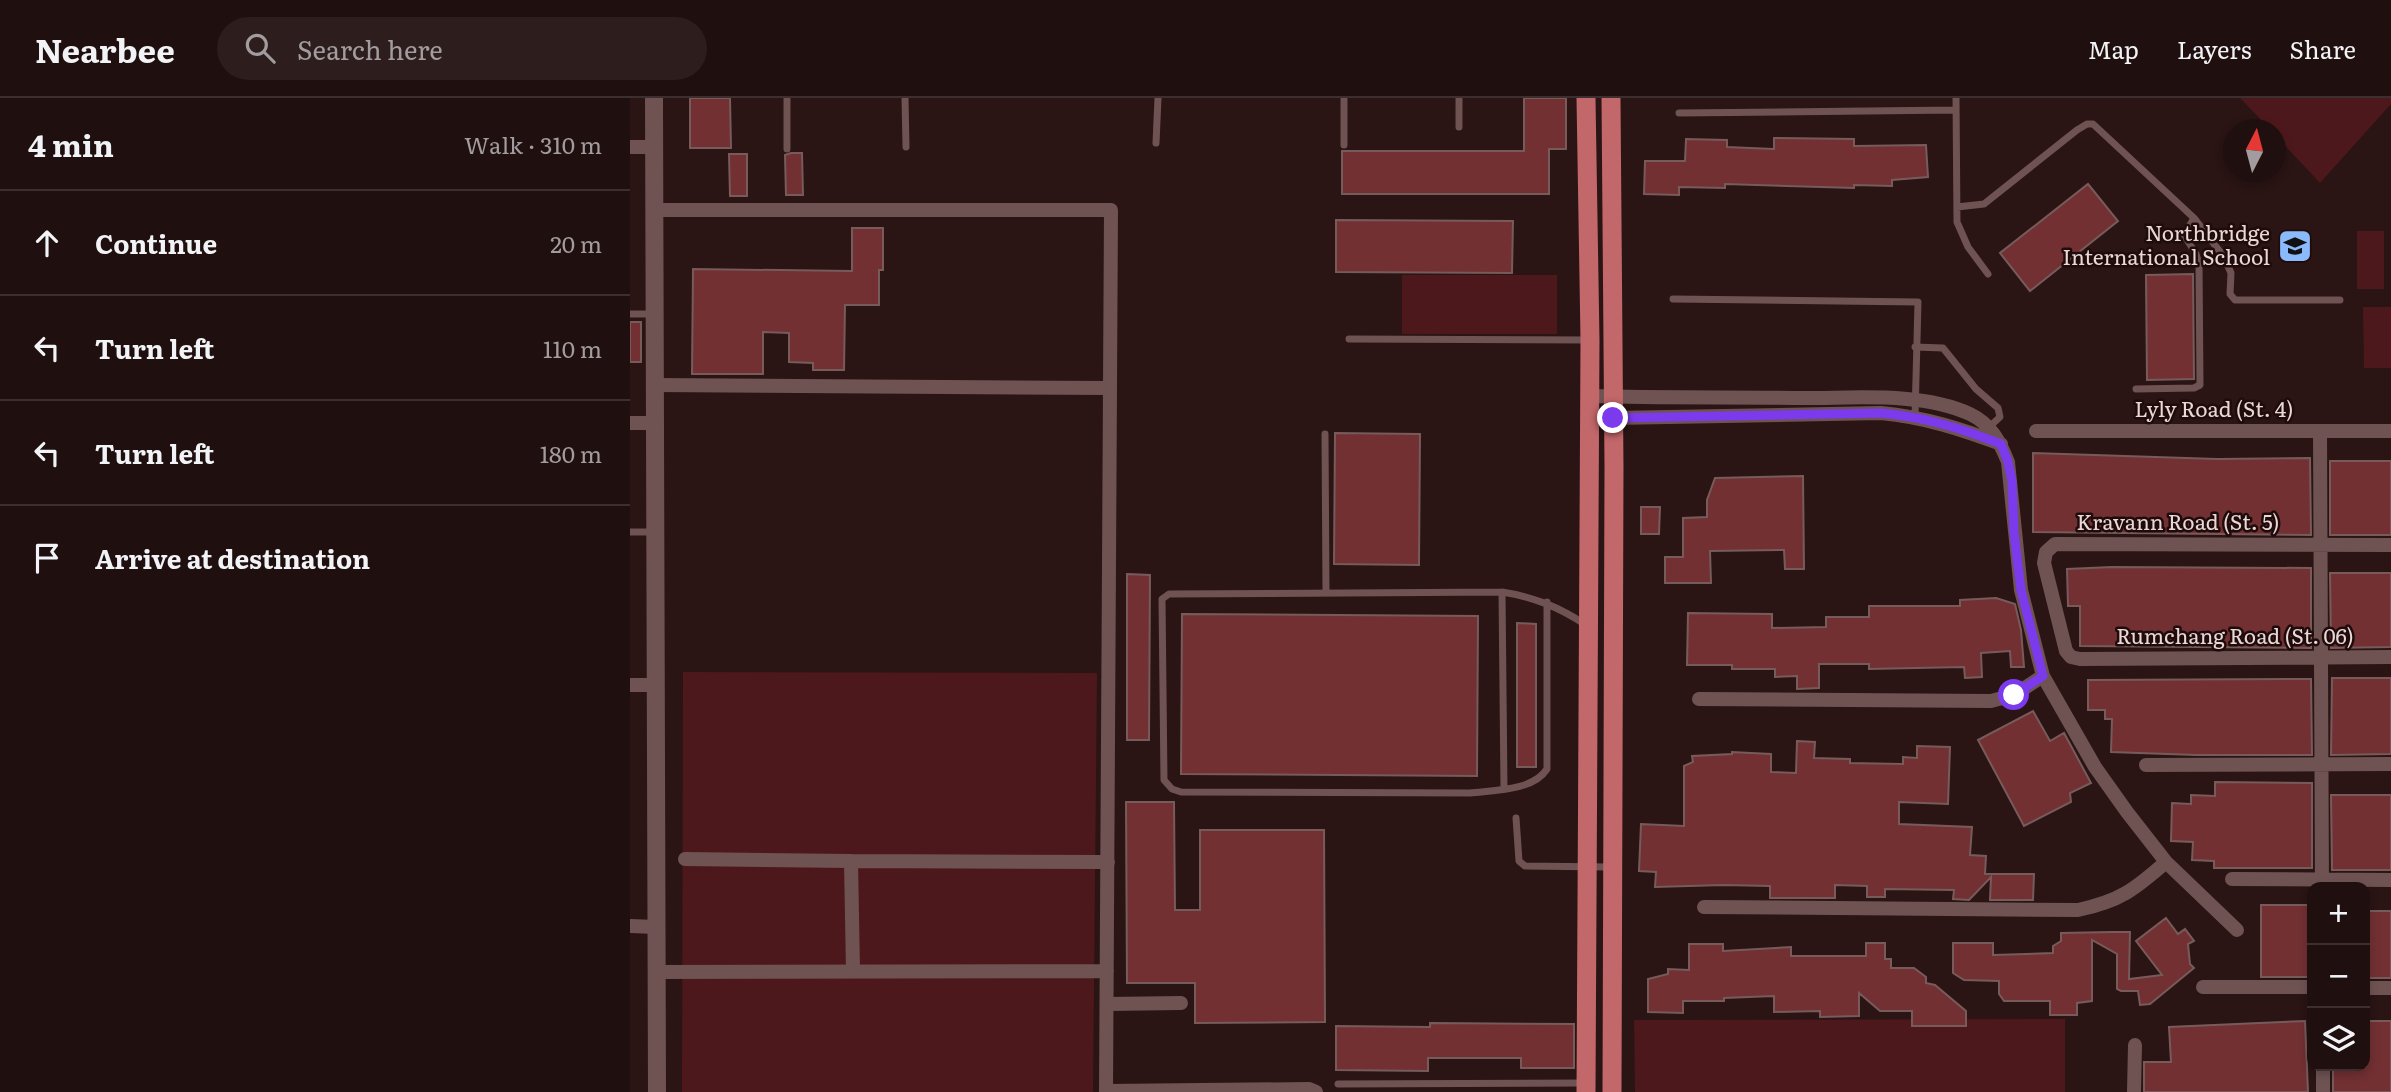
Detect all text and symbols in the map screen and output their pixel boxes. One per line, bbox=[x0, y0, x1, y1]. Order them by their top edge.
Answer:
search box bbox=[217, 17, 707, 80]
text: Nearbee bbox=[35, 24, 175, 73]
icon: search bbox=[241, 29, 279, 67]
text: Search here bbox=[297, 29, 443, 68]
text: Map bbox=[2088, 31, 2139, 66]
text: Layers bbox=[2177, 31, 2251, 66]
text: Share bbox=[2289, 31, 2356, 66]
north arrow bbox=[2223, 119, 2286, 182]
text: 4 min bbox=[28, 122, 114, 166]
text: Walk · 310 m bbox=[464, 127, 602, 161]
place label: Northbridge International School bbox=[2063, 216, 2270, 271]
text: Continue bbox=[95, 223, 217, 262]
icon: ahead bbox=[28, 224, 66, 262]
text: 20 m bbox=[550, 226, 602, 260]
school or university icon: Northbridge International School bbox=[2276, 227, 2314, 265]
text: Turn left bbox=[95, 328, 214, 367]
icon: left bbox=[28, 329, 66, 367]
text: 110 m bbox=[543, 331, 602, 365]
street label: Lyly Road (St. 4) bbox=[2135, 392, 2293, 423]
route end bbox=[1597, 402, 1628, 433]
text: Turn left bbox=[95, 433, 214, 472]
icon: left bbox=[28, 434, 66, 472]
text: 180 m bbox=[540, 436, 602, 470]
street label: Kravann Road (St. 5) bbox=[2076, 505, 2280, 536]
text: Arrive at destination bbox=[95, 538, 370, 577]
icon: arrive bbox=[28, 539, 66, 577]
street label: Rumchang Road (St. 06) bbox=[2116, 619, 2354, 650]
route start bbox=[1998, 679, 2029, 710]
map controls bbox=[2307, 882, 2370, 1071]
button: + bbox=[2307, 882, 2370, 945]
button: − bbox=[2307, 945, 2370, 1008]
button: layers bbox=[2307, 1008, 2370, 1071]

